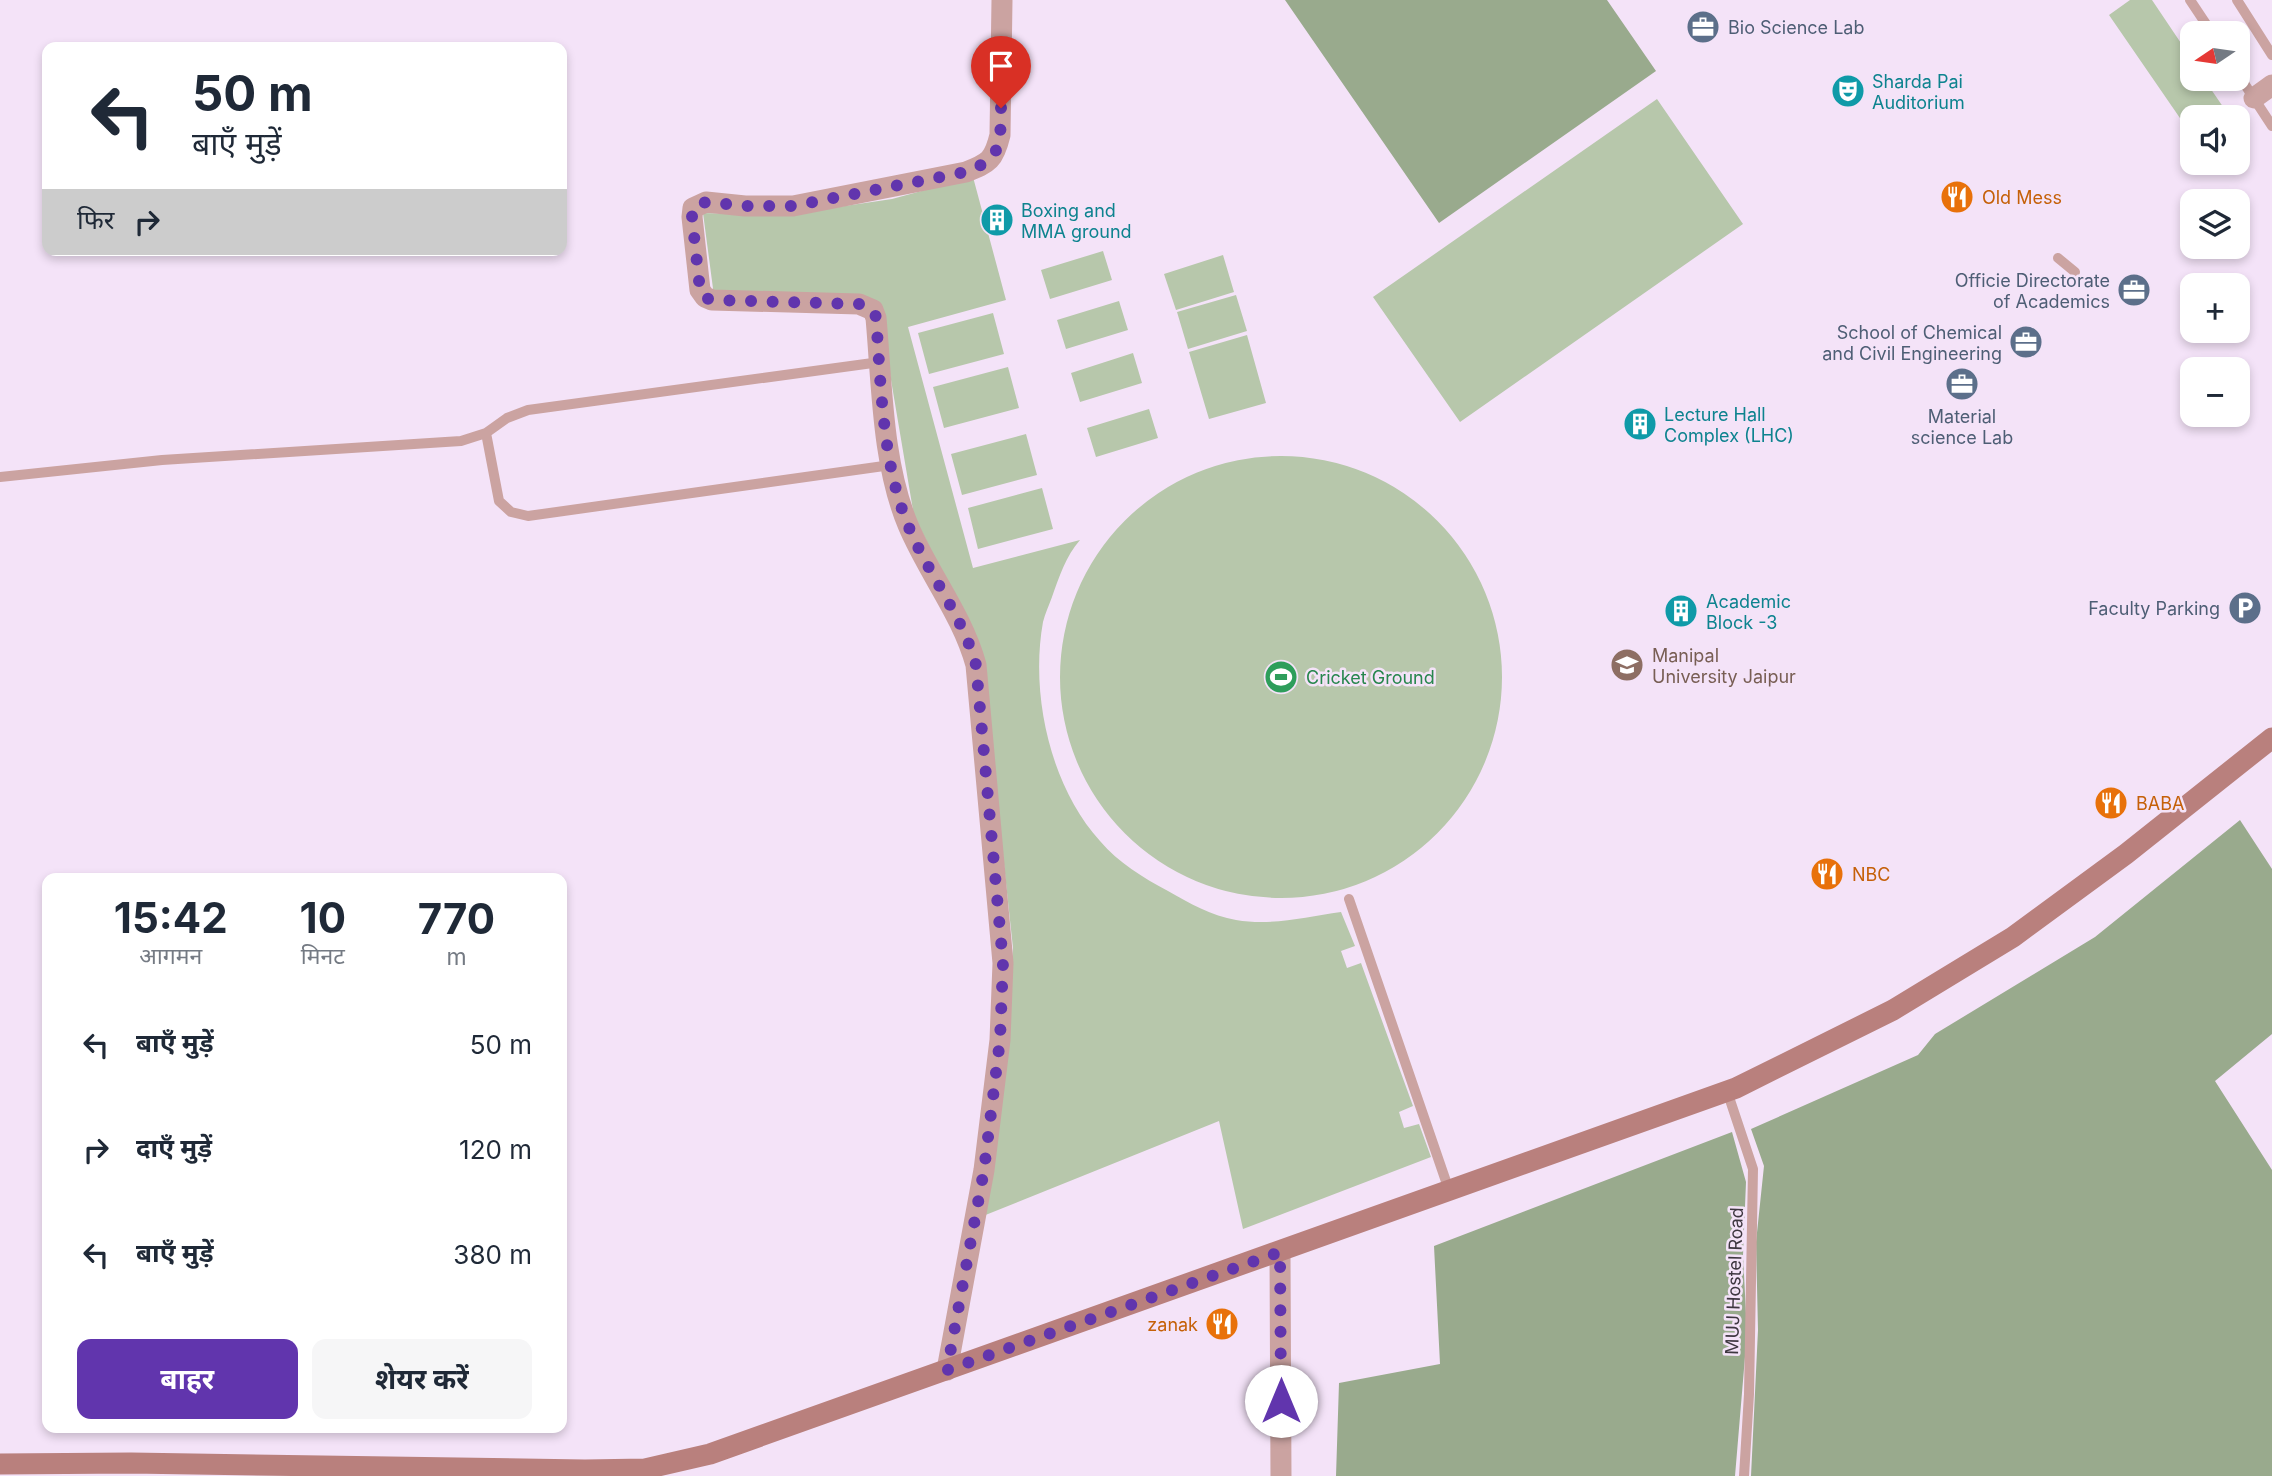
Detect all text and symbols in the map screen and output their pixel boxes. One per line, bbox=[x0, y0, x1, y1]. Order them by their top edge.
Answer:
office icon: Bio Science Lab bbox=[1684, 8, 1722, 46]
place label: Bio Science Lab bbox=[1728, 17, 1864, 38]
north arrow bbox=[2180, 21, 2250, 91]
map controls bbox=[2180, 21, 2250, 427]
pin bbox=[971, 36, 1031, 108]
icon: arrive bbox=[982, 47, 1020, 85]
text: 50 m bbox=[192, 64, 313, 123]
icon: left bbox=[77, 70, 168, 161]
place label: Sharda Pai Auditorium bbox=[1872, 71, 1965, 113]
theatre icon: Sharda Pai Auditorium bbox=[1829, 72, 1867, 110]
button: sound bbox=[2180, 105, 2250, 175]
text: बाएँ मुड़ें bbox=[192, 124, 282, 163]
restaurant icon: Old Mess bbox=[1938, 178, 1976, 216]
place label: Old Mess bbox=[1982, 187, 2062, 208]
button: layers bbox=[2180, 189, 2250, 259]
place label: Boxing and MMA ground bbox=[1021, 200, 1132, 242]
building icon: Boxing and MMA ground bbox=[978, 201, 1016, 239]
icon: right bbox=[128, 203, 166, 241]
text: फिर bbox=[77, 204, 114, 235]
place label: Officie Directorate of Academics bbox=[1955, 270, 2110, 312]
office icon: Officie Directorate of Academics bbox=[2115, 271, 2153, 309]
button: + bbox=[2180, 273, 2250, 343]
place label: School of Chemical and Civil Engineering bbox=[1822, 322, 2002, 364]
office icon: School of Chemical and Civil Engineering bbox=[2007, 323, 2045, 361]
button: − bbox=[2180, 357, 2250, 427]
office icon: Material science Lab bbox=[1943, 365, 1981, 403]
place label: Lecture Hall Complex (LHC) bbox=[1664, 404, 1794, 446]
building icon: Lecture Hall Complex (LHC) bbox=[1621, 405, 1659, 443]
place label: Material science Lab bbox=[1911, 406, 2013, 448]
parking icon: Faculty Parking bbox=[2226, 589, 2264, 627]
place label: Academic Block -3 bbox=[1706, 591, 1791, 633]
building icon: Academic Block -3 bbox=[1662, 592, 1700, 630]
place label: Faculty Parking bbox=[2088, 598, 2220, 619]
place label: Manipal University Jaipur bbox=[1652, 645, 1796, 687]
school or university icon: Manipal University Jaipur bbox=[1608, 646, 1646, 684]
sports icon: Cricket Ground bbox=[1262, 658, 1300, 696]
place label: Cricket Ground bbox=[1306, 667, 1435, 688]
restaurant icon: BABA bbox=[2092, 784, 2130, 822]
place label: BABA bbox=[2136, 793, 2184, 814]
restaurant icon: NBC bbox=[1808, 855, 1846, 893]
place label: NBC bbox=[1852, 864, 1891, 885]
text: 15:42 bbox=[114, 892, 228, 943]
text: 10 bbox=[300, 892, 346, 943]
text: 770 bbox=[418, 893, 495, 944]
text: आगमन bbox=[139, 942, 202, 970]
text: मिनट bbox=[301, 942, 345, 970]
text: m bbox=[446, 943, 467, 971]
icon: left bbox=[77, 1026, 115, 1064]
text: बाएँ मुड़ें bbox=[136, 1027, 213, 1058]
text: 50 m bbox=[470, 1029, 532, 1060]
icon: right bbox=[77, 1131, 115, 1169]
text: दाएँ मुड़ें bbox=[136, 1132, 212, 1163]
text: 120 m bbox=[459, 1134, 532, 1165]
street label: MUJ Hostel Road bbox=[1721, 1207, 1747, 1355]
icon: left bbox=[77, 1236, 115, 1274]
text: बाएँ मुड़ें bbox=[136, 1237, 213, 1268]
text: 380 m bbox=[453, 1239, 532, 1270]
restaurant icon: zanak bbox=[1203, 1305, 1241, 1343]
place label: zanak bbox=[1147, 1314, 1198, 1335]
button: बाहर bbox=[77, 1339, 298, 1419]
button: शेयर करें bbox=[312, 1339, 532, 1419]
position arrow bbox=[1244, 1364, 1318, 1438]

